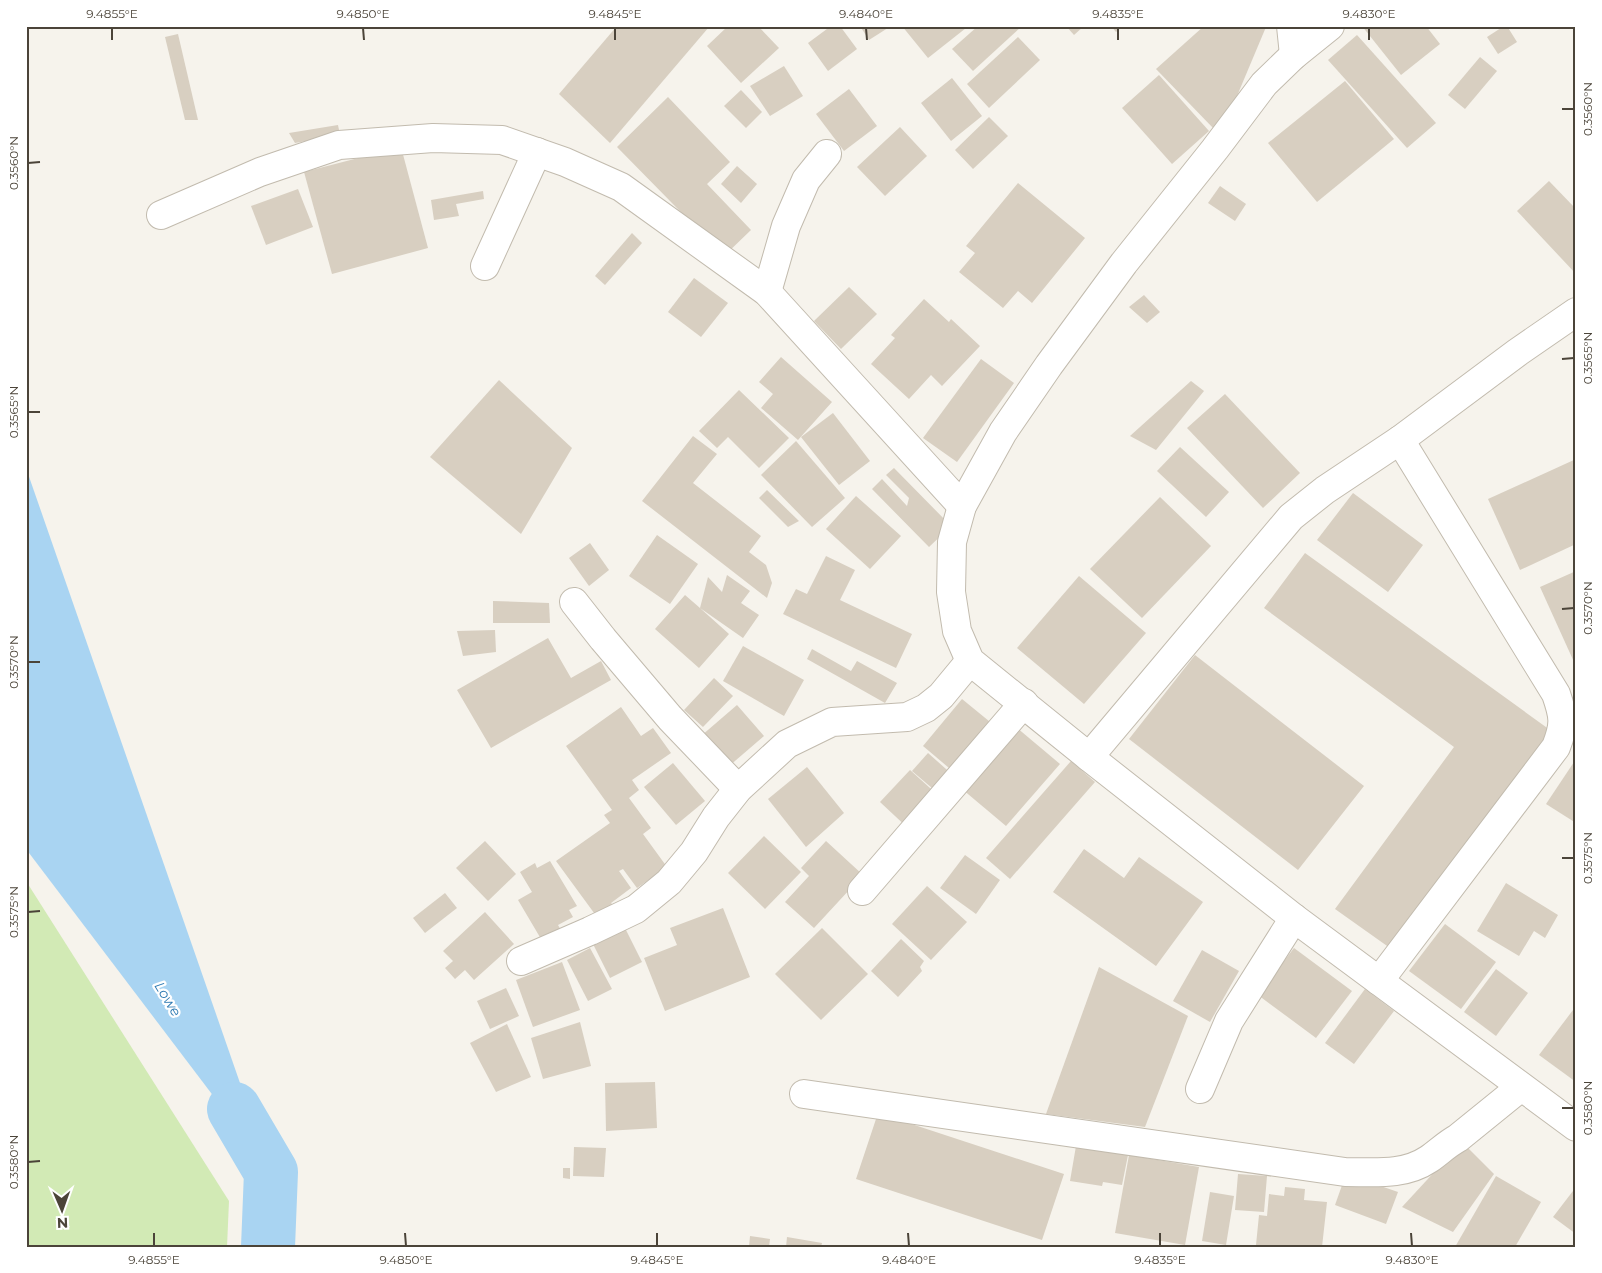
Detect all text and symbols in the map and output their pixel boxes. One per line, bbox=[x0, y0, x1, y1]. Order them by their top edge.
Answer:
text: 9.4855°E bbox=[86, 6, 138, 21]
text: 9.4850°E bbox=[336, 6, 390, 21]
text: 9.4845°E bbox=[589, 6, 641, 21]
text: 9.4840°E bbox=[839, 6, 893, 21]
text: 9.4835°E bbox=[1092, 6, 1144, 21]
text: 9.4830°E bbox=[1342, 6, 1396, 21]
text: 0.3560°N bbox=[1580, 82, 1595, 136]
text: 0.3560°N bbox=[6, 136, 21, 190]
text: 0.3565°N bbox=[1580, 332, 1595, 384]
text: 0.3565°N bbox=[6, 386, 21, 438]
text: 0.3570°N bbox=[1580, 581, 1595, 635]
text: 0.3570°N bbox=[6, 635, 21, 689]
text: 0.3575°N bbox=[1580, 832, 1595, 884]
text: 0.3575°N bbox=[6, 886, 21, 938]
water label: Lowe bbox=[151, 978, 185, 1020]
text: 0.3580°N bbox=[1580, 1081, 1595, 1135]
text: 0.3580°N bbox=[6, 1135, 21, 1189]
north arrow bbox=[38, 1186, 88, 1236]
text: N bbox=[56, 1214, 68, 1232]
text: 9.4855°E bbox=[128, 1252, 180, 1267]
text: 9.4850°E bbox=[379, 1252, 433, 1267]
text: 9.4845°E bbox=[631, 1252, 683, 1267]
text: 9.4840°E bbox=[882, 1252, 936, 1267]
text: 9.4835°E bbox=[1134, 1252, 1186, 1267]
text: 9.4830°E bbox=[1385, 1252, 1439, 1267]

